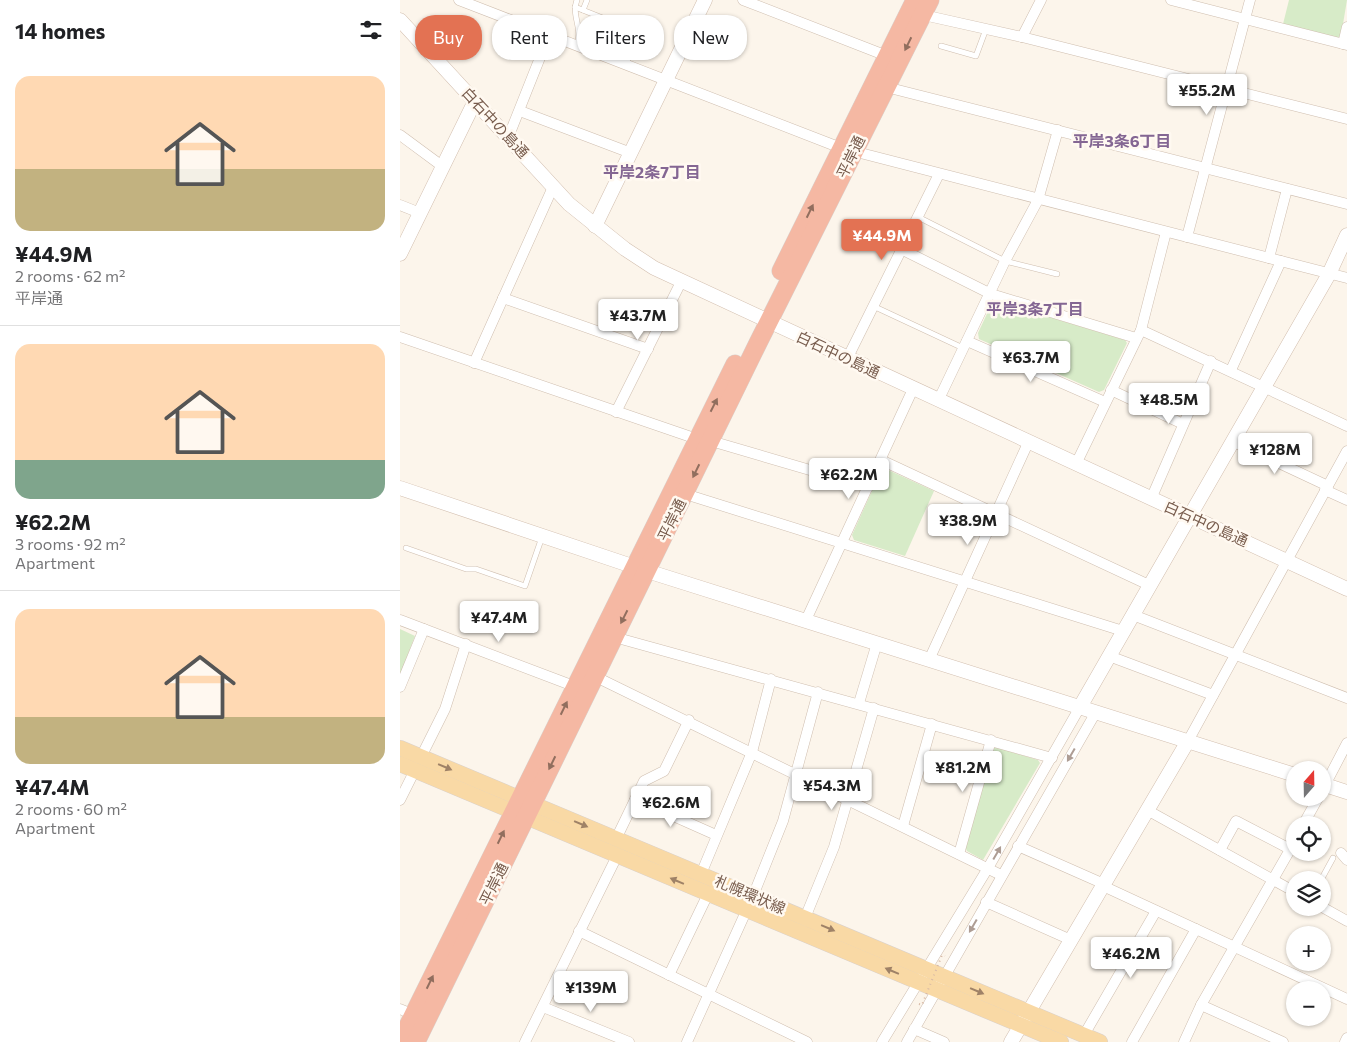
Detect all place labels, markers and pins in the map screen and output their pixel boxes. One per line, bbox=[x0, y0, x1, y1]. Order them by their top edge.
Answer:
pin: ¥55.2M bbox=[1166, 74, 1248, 116]
pin: ¥44.9M bbox=[841, 218, 923, 261]
pin: ¥43.7M bbox=[597, 298, 679, 341]
pin: ¥63.7M bbox=[990, 340, 1072, 383]
pin: ¥48.5M bbox=[1128, 382, 1210, 425]
pin: ¥128M bbox=[1240, 432, 1310, 475]
pin: ¥62.2M bbox=[808, 458, 890, 500]
pin: ¥38.9M bbox=[927, 504, 1009, 546]
pin: ¥47.4M bbox=[458, 600, 540, 643]
pin: ¥81.2M bbox=[922, 750, 1004, 793]
pin: ¥54.3M bbox=[791, 768, 873, 811]
pin: ¥62.6M bbox=[630, 786, 712, 828]
pin: ¥46.2M bbox=[1090, 936, 1172, 979]
pin: ¥139M bbox=[556, 970, 626, 1013]

